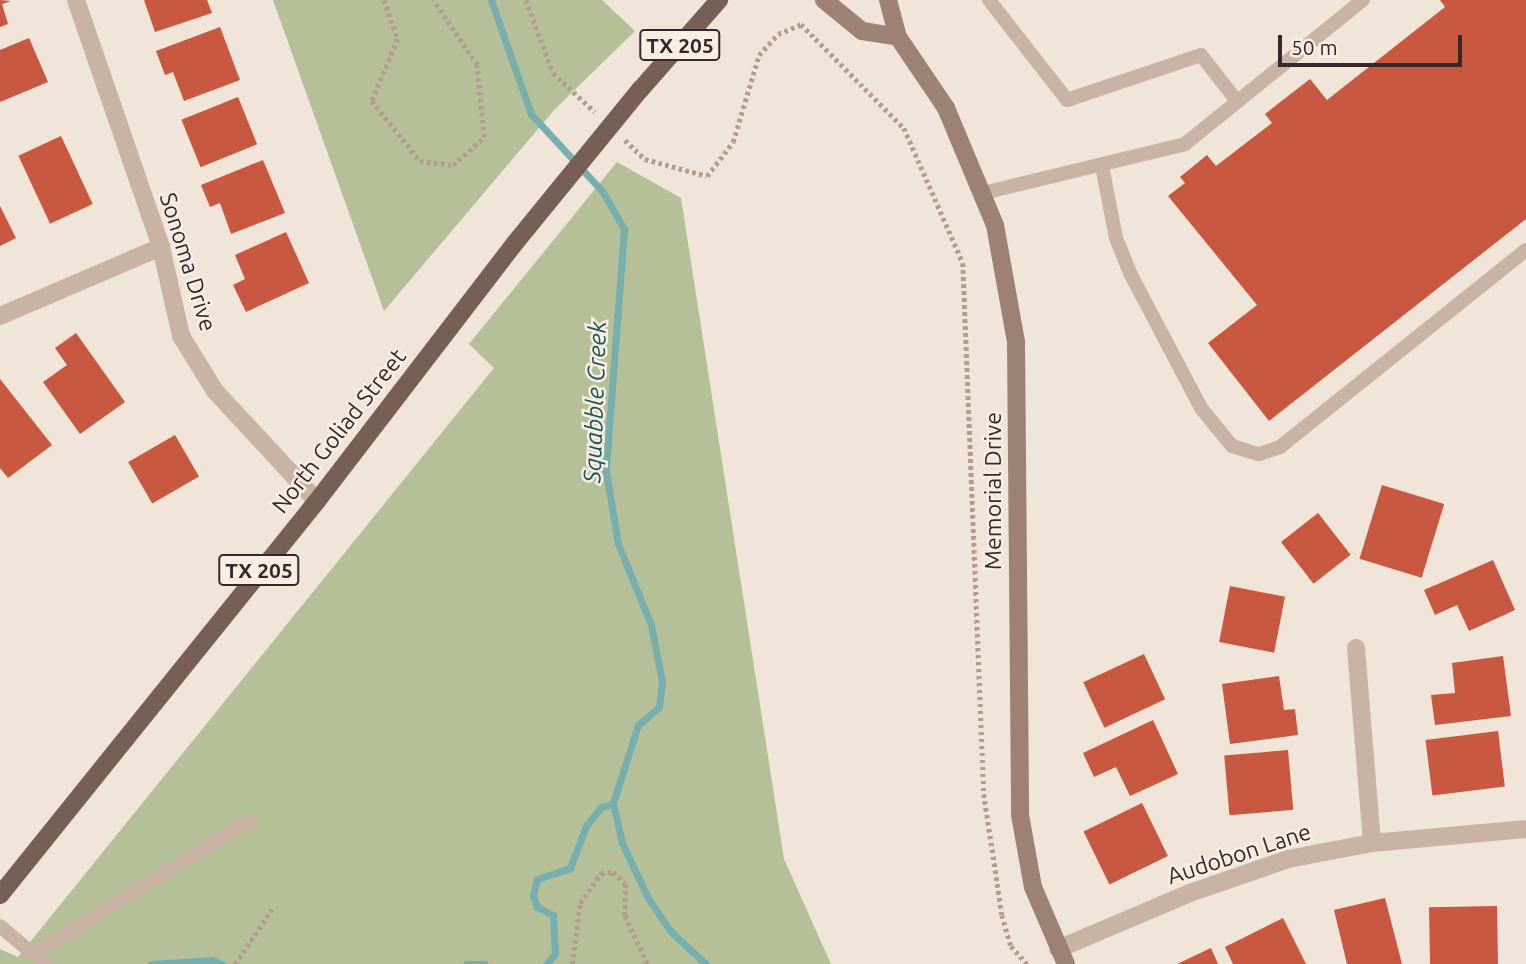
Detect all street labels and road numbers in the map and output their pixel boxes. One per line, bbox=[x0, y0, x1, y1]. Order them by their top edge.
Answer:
road number: TX 205 bbox=[638, 28, 722, 62]
street label: Sonoma Drive bbox=[154, 189, 222, 335]
street label: North Goliad Street bbox=[266, 343, 412, 519]
street label: Memorial Drive bbox=[979, 412, 1007, 570]
road number: TX 205 bbox=[217, 552, 301, 588]
street label: Audobon Lane bbox=[1164, 818, 1314, 890]

